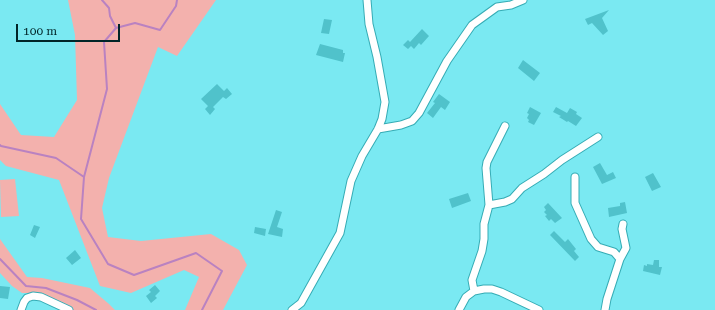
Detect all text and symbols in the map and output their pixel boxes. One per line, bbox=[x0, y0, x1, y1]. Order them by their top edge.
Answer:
scale bar bbox=[18, 16, 122, 42]
text: 100 m bbox=[23, 24, 57, 38]

